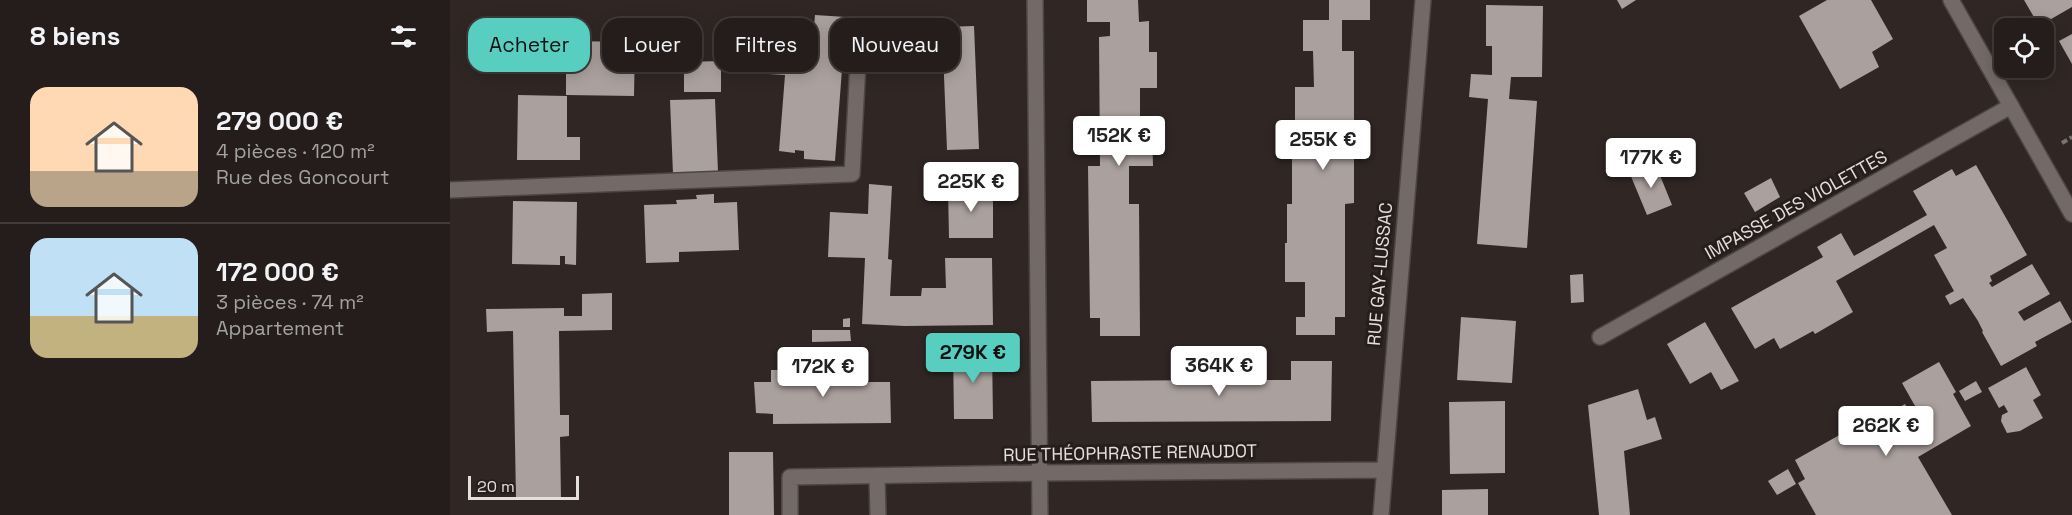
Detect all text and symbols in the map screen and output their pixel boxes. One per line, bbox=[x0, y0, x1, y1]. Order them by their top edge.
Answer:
chip: Acheter bbox=[468, 18, 590, 72]
chip: Louer bbox=[602, 18, 702, 72]
chip: Filtres bbox=[714, 18, 818, 72]
chip: Nouveau bbox=[830, 18, 960, 72]
map controls bbox=[1994, 18, 2054, 78]
button: locate bbox=[1994, 18, 2054, 78]
text: 8 biens bbox=[30, 19, 120, 53]
icon: filters bbox=[387, 20, 420, 53]
text: 279 000 € bbox=[216, 104, 343, 138]
icon: home bbox=[78, 111, 150, 183]
pin: 152K € bbox=[1070, 116, 1168, 167]
pin: 255K € bbox=[1274, 120, 1372, 171]
text: 152K € bbox=[1087, 122, 1151, 148]
text: 255K € bbox=[1289, 126, 1357, 152]
text: 4 pièces · 120 m² bbox=[216, 138, 375, 164]
pin: 177K € bbox=[1602, 138, 1700, 189]
text: 177K € bbox=[1620, 144, 1682, 170]
street label: IMPASSE DES VIOLETTES bbox=[1700, 145, 1891, 264]
pin: 225K € bbox=[922, 162, 1020, 213]
text: Rue des Goncourt bbox=[216, 164, 389, 190]
text: 225K € bbox=[938, 168, 1004, 194]
street label: RUE GAY-LUSSAC bbox=[1362, 201, 1397, 347]
text: 172 000 € bbox=[216, 255, 339, 289]
icon: home bbox=[78, 262, 150, 334]
text: 3 pièces · 74 m² bbox=[216, 289, 363, 315]
text: Appartement bbox=[216, 315, 344, 341]
pin: 279K € bbox=[924, 333, 1022, 384]
text: 279K € bbox=[940, 339, 1006, 365]
pin: 364K € bbox=[1170, 346, 1268, 397]
pin: 172K € bbox=[774, 347, 872, 398]
text: 364K € bbox=[1185, 352, 1253, 378]
text: 172K € bbox=[791, 353, 855, 379]
pin: 262K € bbox=[1837, 406, 1935, 457]
text: 262K € bbox=[1852, 412, 1920, 438]
street label: RUE THÉOPHRASTE RENAUDOT bbox=[1003, 439, 1258, 466]
scale bar bbox=[468, 473, 579, 500]
text: 20 m bbox=[477, 476, 515, 497]

